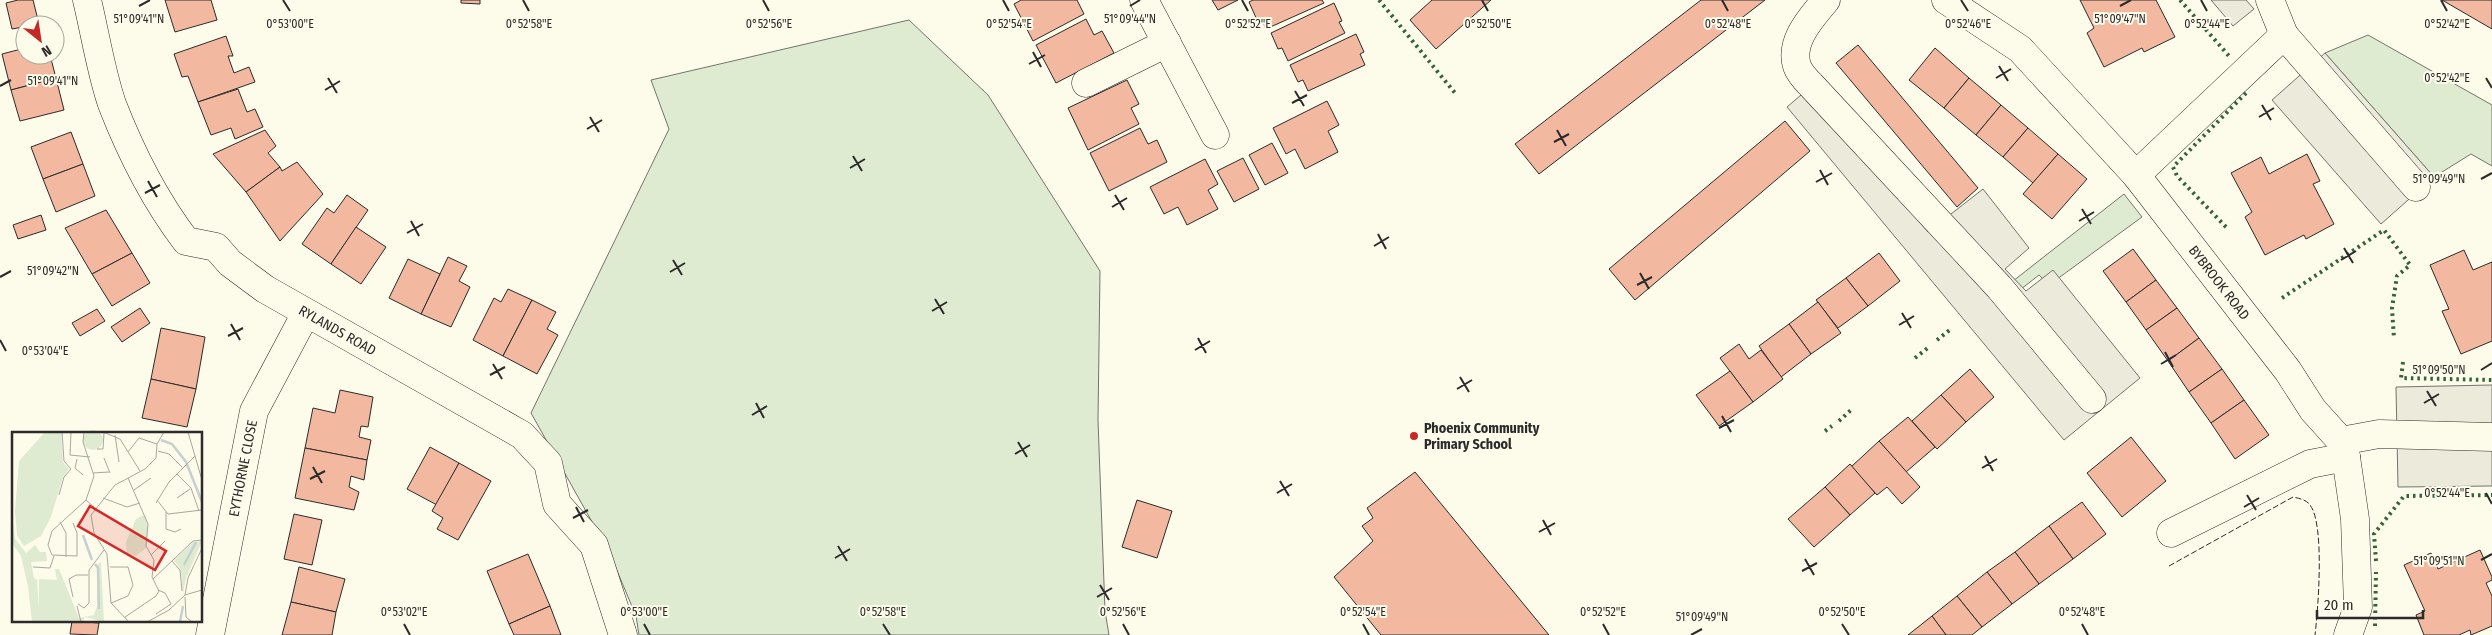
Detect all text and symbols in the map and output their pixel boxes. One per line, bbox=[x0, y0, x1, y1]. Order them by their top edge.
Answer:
text: 51°09'41"N bbox=[114, 12, 164, 26]
text: 51°09'44"N bbox=[1104, 12, 1156, 26]
text: 51°09'47"N bbox=[2094, 12, 2146, 26]
north arrow bbox=[15, 15, 65, 65]
text: 0°53'00"E bbox=[266, 17, 314, 31]
text: 0°52'58"E bbox=[506, 17, 553, 31]
text: 0°52'56"E bbox=[746, 17, 793, 31]
text: 0°52'54"E bbox=[986, 17, 1032, 31]
text: 0°52'52"E bbox=[1225, 17, 1271, 31]
text: 0°52'50"E bbox=[1465, 17, 1512, 31]
text: 0°52'48"E bbox=[1705, 17, 1752, 31]
text: 0°52'46"E bbox=[1945, 17, 1991, 31]
text: 0°52'44"E bbox=[2184, 17, 2230, 31]
text: 0°52'42"E bbox=[2424, 17, 2470, 31]
text: N bbox=[38, 41, 54, 60]
text: 0°52'42"E bbox=[2424, 71, 2470, 85]
text: 51°09'41"N bbox=[28, 74, 78, 88]
text: 51°09'49"N bbox=[2413, 172, 2465, 186]
street label: BYBROOK ROAD bbox=[2185, 242, 2253, 323]
text: 51°09'42"N bbox=[27, 264, 79, 278]
street label: RYLANDS ROAD bbox=[295, 302, 379, 359]
text: 0°53'04"E bbox=[22, 344, 69, 358]
text: 51°09'50"N bbox=[2412, 363, 2466, 377]
street label: EYTHORNE CLOSE bbox=[225, 418, 261, 518]
place label: Phoenix Community Primary School bbox=[1424, 420, 1540, 453]
marker: Phoenix Community Primary School bbox=[1408, 430, 1420, 442]
inset map bbox=[12, 432, 202, 622]
text: 0°52'44"E bbox=[2424, 486, 2470, 500]
text: 51°09'51"N bbox=[2413, 554, 2465, 568]
scale bar bbox=[2317, 588, 2423, 620]
text: 20 m bbox=[2324, 596, 2354, 614]
text: 0°53'02"E bbox=[381, 605, 428, 619]
text: 0°53'00"E bbox=[620, 605, 668, 619]
text: 0°52'58"E bbox=[860, 605, 907, 619]
text: 0°52'56"E bbox=[1100, 605, 1147, 619]
text: 0°52'54"E bbox=[1340, 605, 1386, 619]
text: 0°52'52"E bbox=[1580, 605, 1626, 619]
text: 0°52'50"E bbox=[1819, 605, 1866, 619]
text: 0°52'48"E bbox=[2059, 605, 2106, 619]
text: 51°09'49"N bbox=[1676, 610, 1728, 624]

